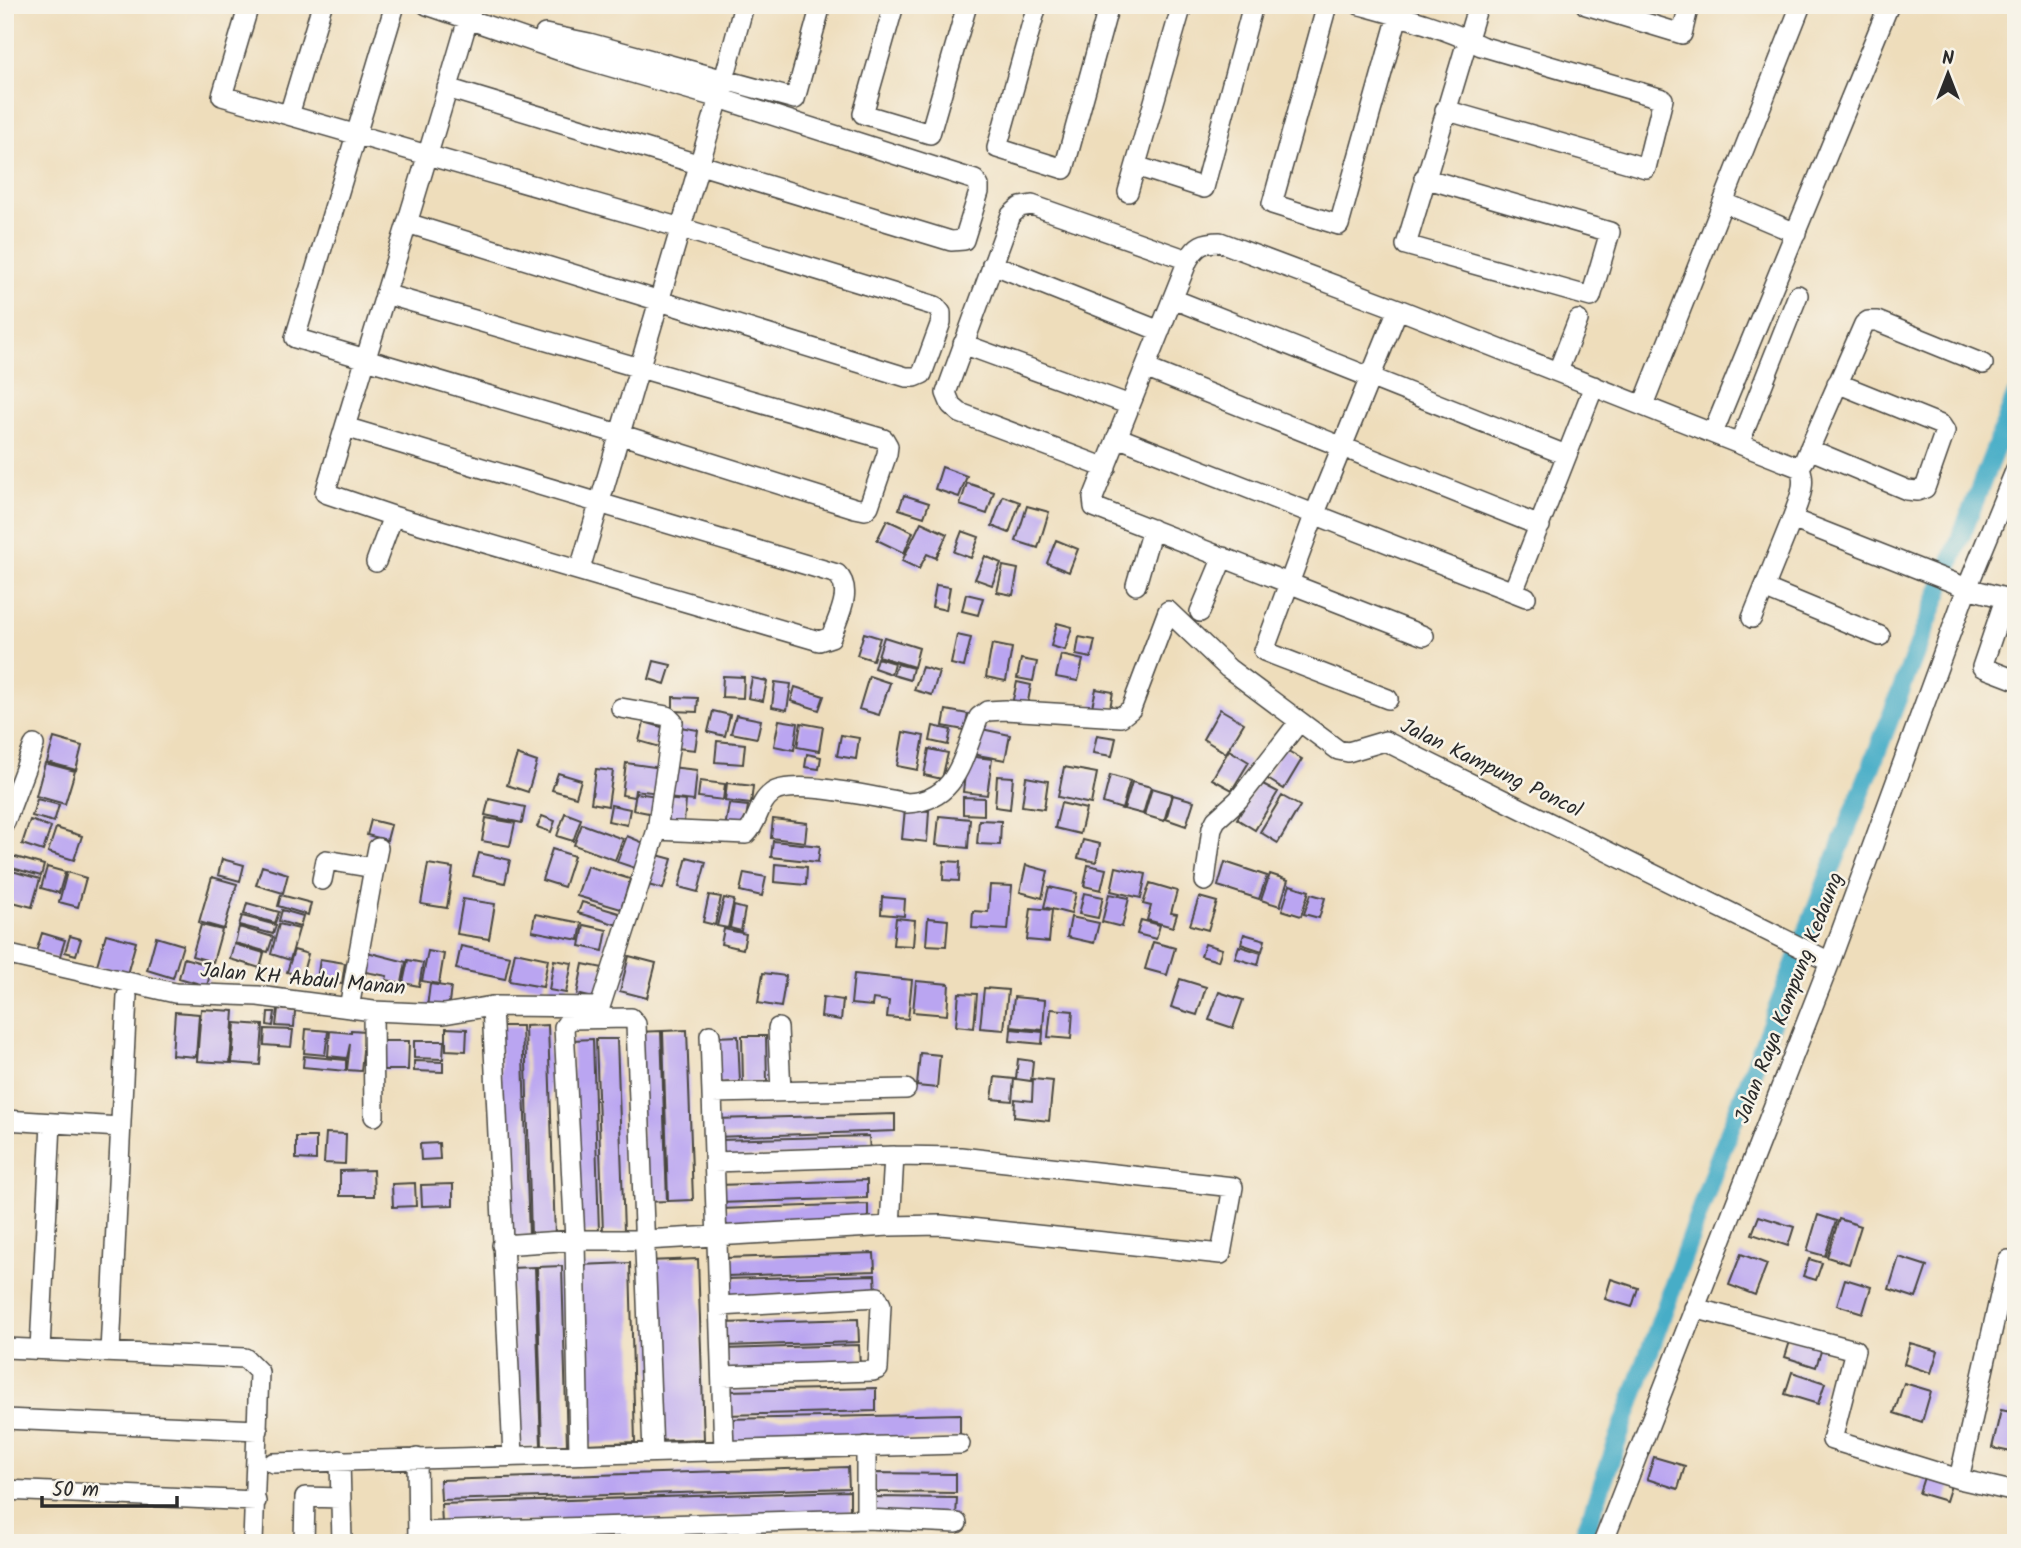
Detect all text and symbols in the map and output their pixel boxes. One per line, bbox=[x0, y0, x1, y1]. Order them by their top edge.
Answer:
north arrow bbox=[1912, 38, 1982, 108]
text: N bbox=[1942, 44, 1954, 74]
street label: Jalan Kampung Poncol bbox=[1394, 711, 1588, 827]
street label: Jalan Raya Kampung Kedaung bbox=[1727, 868, 1853, 1128]
street label: Jalan KH Abdul Manan bbox=[199, 955, 407, 1005]
scale bar bbox=[42, 1464, 177, 1508]
text: 50 m bbox=[52, 1474, 99, 1507]

